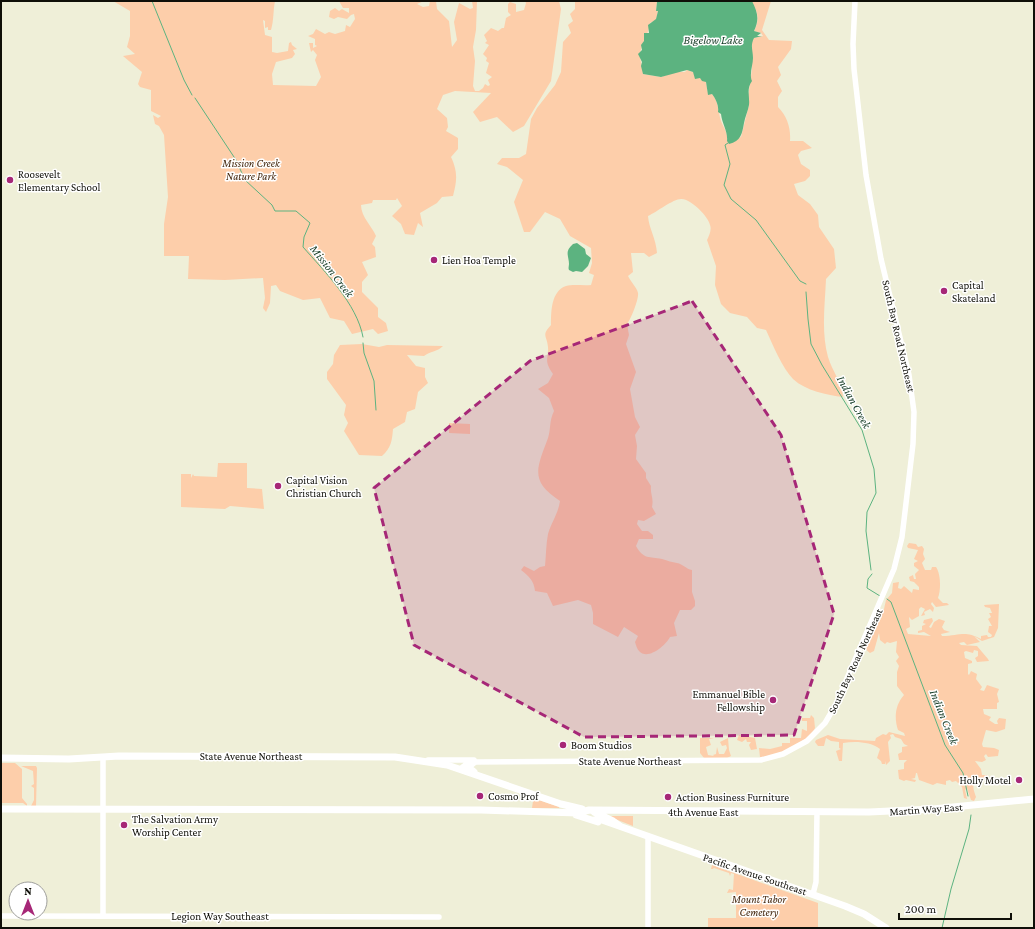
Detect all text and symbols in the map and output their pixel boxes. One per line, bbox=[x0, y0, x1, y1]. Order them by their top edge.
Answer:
water label: Bigelow Lake bbox=[684, 33, 743, 47]
park label: Mission Creek Nature Park bbox=[221, 157, 281, 182]
place label: Roosevelt Elementary School bbox=[18, 168, 101, 194]
marker: Roosevelt Elementary School bbox=[5, 175, 15, 185]
water label: Mission Creek bbox=[307, 241, 357, 301]
place label: Lien Hoa Temple bbox=[442, 254, 516, 267]
marker: Lien Hoa Temple bbox=[429, 255, 439, 265]
street label: South Bay Road Northeast bbox=[879, 279, 918, 394]
place label: Capital Skateland bbox=[952, 279, 996, 304]
marker: Capital Skateland bbox=[939, 286, 949, 296]
water label: Indian Creek bbox=[834, 373, 875, 431]
place label: Capital Vision Christian Church bbox=[286, 474, 362, 499]
marker: Capital Vision Christian Church bbox=[273, 481, 283, 491]
street label: South Bay Road Northeast bbox=[825, 606, 886, 716]
place label: Emmanuel Bible Fellowship bbox=[692, 688, 765, 714]
water label: Indian Creek bbox=[927, 688, 962, 747]
marker: Emmanuel Bible Fellowship bbox=[768, 695, 778, 705]
place label: Boom Studios bbox=[571, 739, 632, 751]
marker: Boom Studios bbox=[558, 740, 568, 750]
street label: State Avenue Northeast bbox=[200, 750, 303, 762]
street label: State Avenue Northeast bbox=[579, 755, 682, 767]
place label: Holly Motel bbox=[960, 774, 1011, 787]
marker: Holly Motel bbox=[1014, 775, 1024, 785]
place label: Cosmo Prof bbox=[488, 790, 539, 802]
marker: Cosmo Prof bbox=[475, 791, 485, 801]
place label: Action Business Furniture bbox=[676, 791, 789, 803]
marker: Action Business Furniture bbox=[663, 792, 673, 802]
street label: Martin Way East bbox=[889, 800, 963, 819]
street label: 4th Avenue East bbox=[668, 806, 739, 818]
place label: The Salvation Army Worship Center bbox=[132, 813, 219, 839]
marker: The Salvation Army Worship Center bbox=[119, 820, 129, 830]
street label: Pacific Avenue Southeast bbox=[702, 851, 809, 897]
north arrow bbox=[8, 881, 48, 921]
text: N bbox=[24, 885, 32, 897]
park label: Mount Tabor Cemetery bbox=[731, 893, 787, 919]
scale bar bbox=[899, 895, 1011, 921]
text: 200 m bbox=[905, 902, 937, 916]
street label: Legion Way Southeast bbox=[171, 910, 269, 923]

